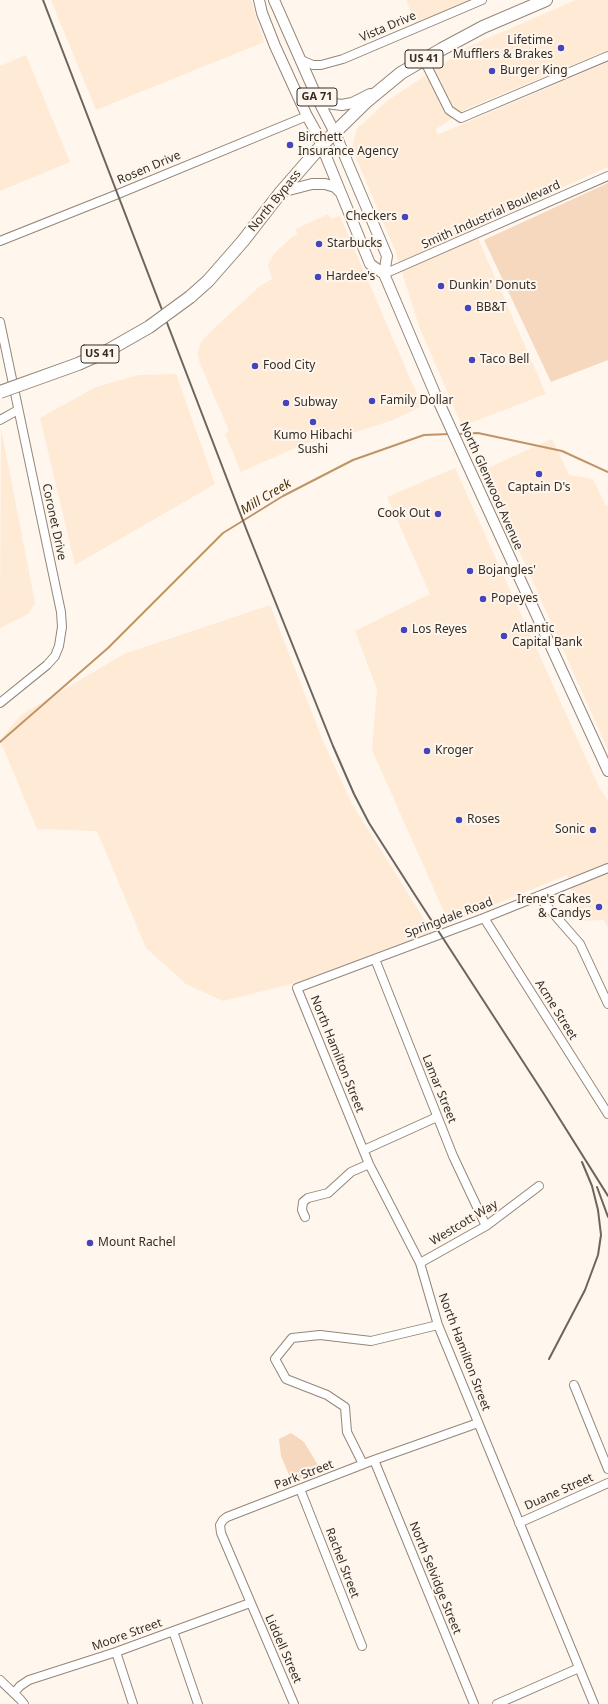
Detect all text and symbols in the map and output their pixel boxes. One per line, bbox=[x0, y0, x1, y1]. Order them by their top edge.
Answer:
street label: Vista Drive bbox=[358, 9, 418, 45]
place label: Lifetime Mufflers & Brakes bbox=[453, 34, 553, 62]
marker: Lifetime Mufflers & Brakes bbox=[556, 43, 566, 53]
road number: US 41 bbox=[405, 50, 443, 68]
place label: Burger King bbox=[500, 64, 568, 78]
marker: Burger King bbox=[487, 66, 497, 76]
road number: GA 71 bbox=[297, 88, 337, 106]
place label: Birchett Insurance Agency bbox=[298, 131, 398, 159]
marker: Birchett Insurance Agency bbox=[285, 140, 295, 150]
street label: Rosen Drive bbox=[115, 148, 183, 188]
street label: North Bypass bbox=[246, 167, 304, 235]
street label: Smith Industrial Boulevard bbox=[419, 178, 563, 252]
place label: Checkers bbox=[346, 210, 397, 224]
marker: Checkers bbox=[400, 212, 410, 222]
place label: Starbucks bbox=[327, 237, 382, 251]
marker: Starbucks bbox=[314, 239, 324, 249]
place label: Hardee's bbox=[326, 270, 375, 284]
marker: Hardee's bbox=[313, 272, 323, 282]
place label: Dunkin' Donuts bbox=[449, 279, 536, 293]
marker: Dunkin' Donuts bbox=[436, 281, 446, 291]
place label: BB&T bbox=[476, 301, 506, 315]
marker: BB&T bbox=[463, 303, 473, 313]
road number: US 41 bbox=[81, 345, 119, 363]
place label: Taco Bell bbox=[480, 353, 529, 367]
marker: Taco Bell bbox=[467, 355, 477, 365]
place label: Food City bbox=[263, 359, 315, 373]
marker: Food City bbox=[250, 361, 260, 371]
place label: Family Dollar bbox=[380, 394, 454, 408]
place label: Subway bbox=[294, 396, 337, 410]
marker: Family Dollar bbox=[367, 396, 377, 406]
marker: Subway bbox=[281, 398, 291, 408]
marker: Kumo Hibachi Sushi bbox=[308, 417, 318, 427]
street label: North Glenwood Avenue bbox=[456, 420, 526, 552]
place label: Kumo Hibachi Sushi bbox=[274, 429, 352, 457]
marker: Captain D's bbox=[534, 469, 544, 479]
water label: Mill Creek bbox=[238, 476, 294, 518]
place label: Captain D's bbox=[507, 481, 571, 495]
street label: Coronet Drive bbox=[39, 482, 69, 562]
place label: Cook Out bbox=[377, 507, 430, 521]
marker: Cook Out bbox=[433, 509, 443, 519]
place label: Bojangles' bbox=[478, 564, 536, 578]
marker: Bojangles' bbox=[465, 566, 475, 576]
place label: Popeyes bbox=[491, 592, 538, 606]
marker: Popeyes bbox=[478, 594, 488, 604]
place label: Atlantic Capital Bank bbox=[512, 622, 582, 650]
place label: Los Reyes bbox=[412, 623, 467, 637]
marker: Los Reyes bbox=[399, 625, 409, 635]
marker: Atlantic Capital Bank bbox=[499, 631, 509, 641]
place label: Kroger bbox=[435, 744, 474, 758]
marker: Kroger bbox=[422, 746, 432, 756]
place label: Roses bbox=[467, 813, 500, 827]
marker: Roses bbox=[454, 815, 464, 825]
place label: Sonic bbox=[555, 823, 585, 837]
marker: Sonic bbox=[588, 825, 598, 835]
place label: Irene's Cakes & Candys bbox=[517, 893, 591, 921]
street label: Springdale Road bbox=[403, 895, 495, 941]
marker: Irene's Cakes & Candys bbox=[594, 902, 604, 912]
street label: Acme Street bbox=[532, 977, 580, 1043]
street label: North Hamilton Street bbox=[307, 993, 367, 1115]
street label: Lamar Street bbox=[419, 1053, 459, 1125]
street label: Westcott Way bbox=[428, 1197, 500, 1249]
place label: Mount Rachel bbox=[98, 1236, 176, 1250]
marker: Mount Rachel bbox=[85, 1238, 95, 1248]
street label: North Hamilton Street bbox=[435, 1291, 493, 1413]
street label: Park Street bbox=[272, 1457, 336, 1493]
street label: Duane Street bbox=[522, 1470, 596, 1514]
street label: North Selvidge Street bbox=[406, 1520, 464, 1636]
street label: Rachel Street bbox=[322, 1526, 362, 1600]
street label: Liddell Street bbox=[261, 1612, 305, 1686]
street label: Moore Street bbox=[90, 1616, 164, 1654]

